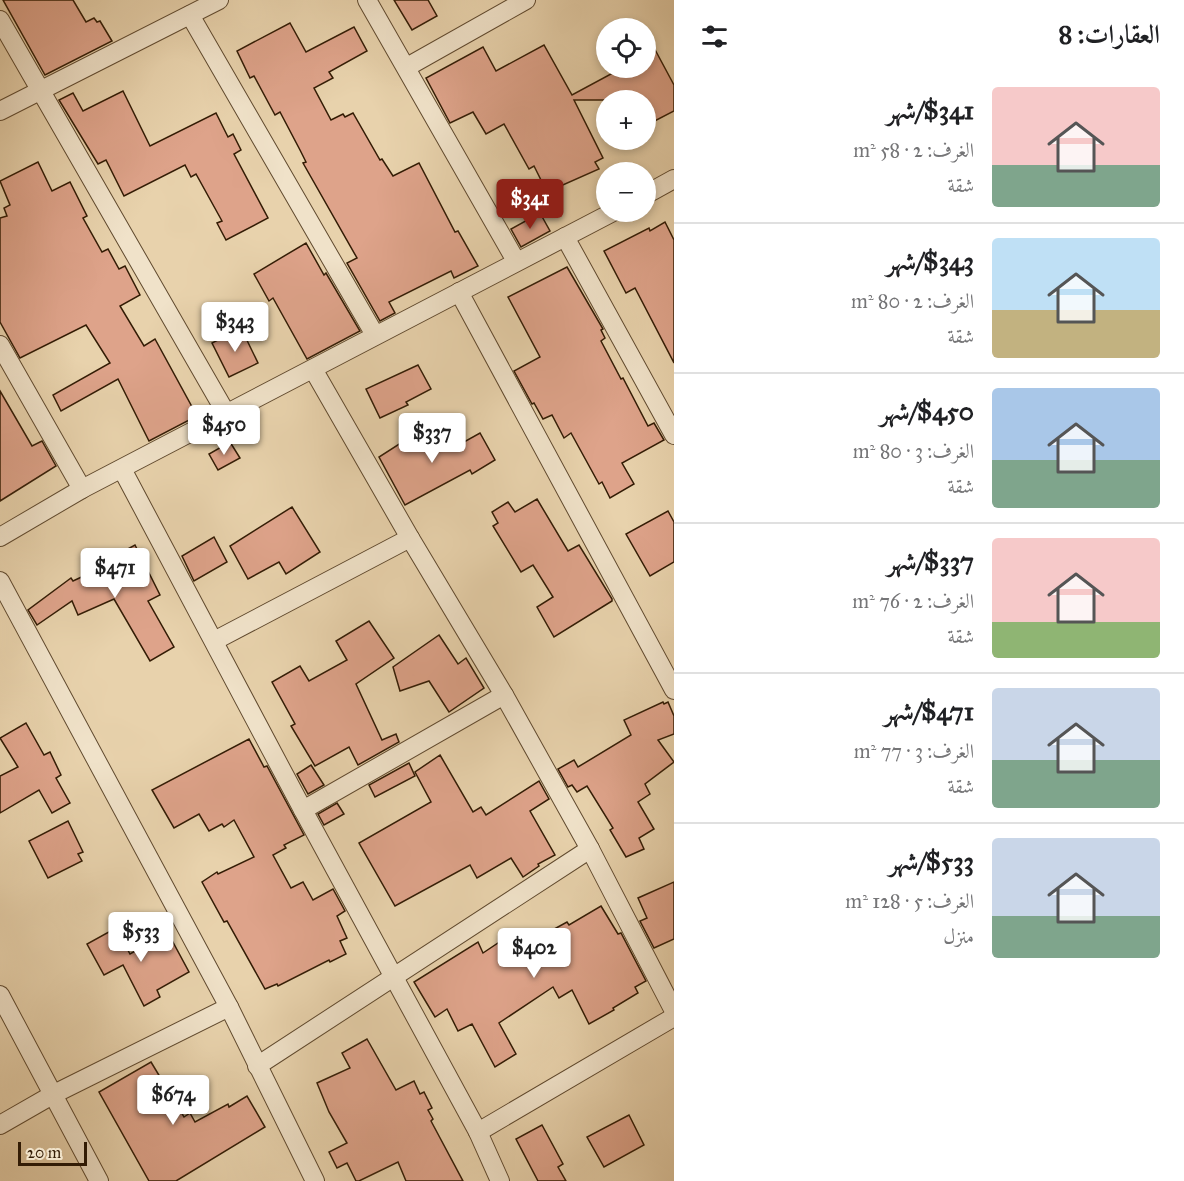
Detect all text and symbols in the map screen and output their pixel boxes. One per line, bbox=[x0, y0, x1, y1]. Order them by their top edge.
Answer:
map controls bbox=[596, 18, 656, 222]
button: locate bbox=[596, 18, 656, 78]
text: العقارات: 8 bbox=[1058, 18, 1160, 50]
icon: filters bbox=[698, 20, 731, 53]
button: + bbox=[596, 90, 656, 150]
text: $341/شهر bbox=[886, 94, 974, 126]
icon: home bbox=[1040, 111, 1112, 183]
text: الغرف: 2 · 58 m² bbox=[853, 138, 974, 162]
button: − bbox=[596, 162, 656, 222]
text: شقة bbox=[948, 173, 974, 197]
pin: $341 bbox=[494, 179, 566, 230]
text: $341 bbox=[510, 186, 550, 210]
text: $343/شهر bbox=[886, 245, 974, 277]
icon: home bbox=[1040, 262, 1112, 334]
text: الغرف: 2 · 80 m² bbox=[851, 289, 974, 313]
pin: $343 bbox=[199, 302, 271, 353]
text: $343 bbox=[215, 309, 255, 333]
text: شقة bbox=[948, 324, 974, 348]
text: $450/شهر bbox=[880, 395, 974, 427]
pin: $450 bbox=[188, 405, 260, 456]
text: $450 bbox=[202, 412, 246, 436]
icon: home bbox=[1040, 412, 1112, 484]
pin: $337 bbox=[396, 413, 468, 464]
text: $337 bbox=[413, 420, 451, 444]
text: الغرف: 3 · 80 m² bbox=[853, 439, 974, 463]
text: شقة bbox=[948, 474, 974, 498]
text: $337/شهر bbox=[887, 545, 974, 577]
pin: $471 bbox=[79, 548, 151, 599]
text: $471 bbox=[95, 555, 135, 579]
icon: home bbox=[1040, 562, 1112, 634]
text: الغرف: 2 · 76 m² bbox=[852, 589, 974, 613]
text: شقة bbox=[948, 624, 974, 648]
text: $471/شهر bbox=[884, 695, 974, 727]
icon: home bbox=[1040, 712, 1112, 784]
text: الغرف: 3 · 77 m² bbox=[854, 739, 974, 763]
text: شقة bbox=[948, 774, 974, 798]
text: $533/شهر bbox=[889, 845, 974, 877]
icon: home bbox=[1040, 862, 1112, 934]
text: الغرف: 5 · 128 m² bbox=[845, 889, 974, 913]
pin: $533 bbox=[105, 912, 177, 963]
text: $533 bbox=[122, 919, 160, 943]
text: منزل bbox=[943, 924, 974, 948]
pin: $402 bbox=[498, 928, 570, 979]
text: $402 bbox=[512, 935, 556, 959]
pin: $674 bbox=[137, 1075, 209, 1126]
text: $674 bbox=[151, 1082, 195, 1106]
scale bar bbox=[18, 1139, 87, 1166]
text: 20 m bbox=[27, 1143, 61, 1162]

